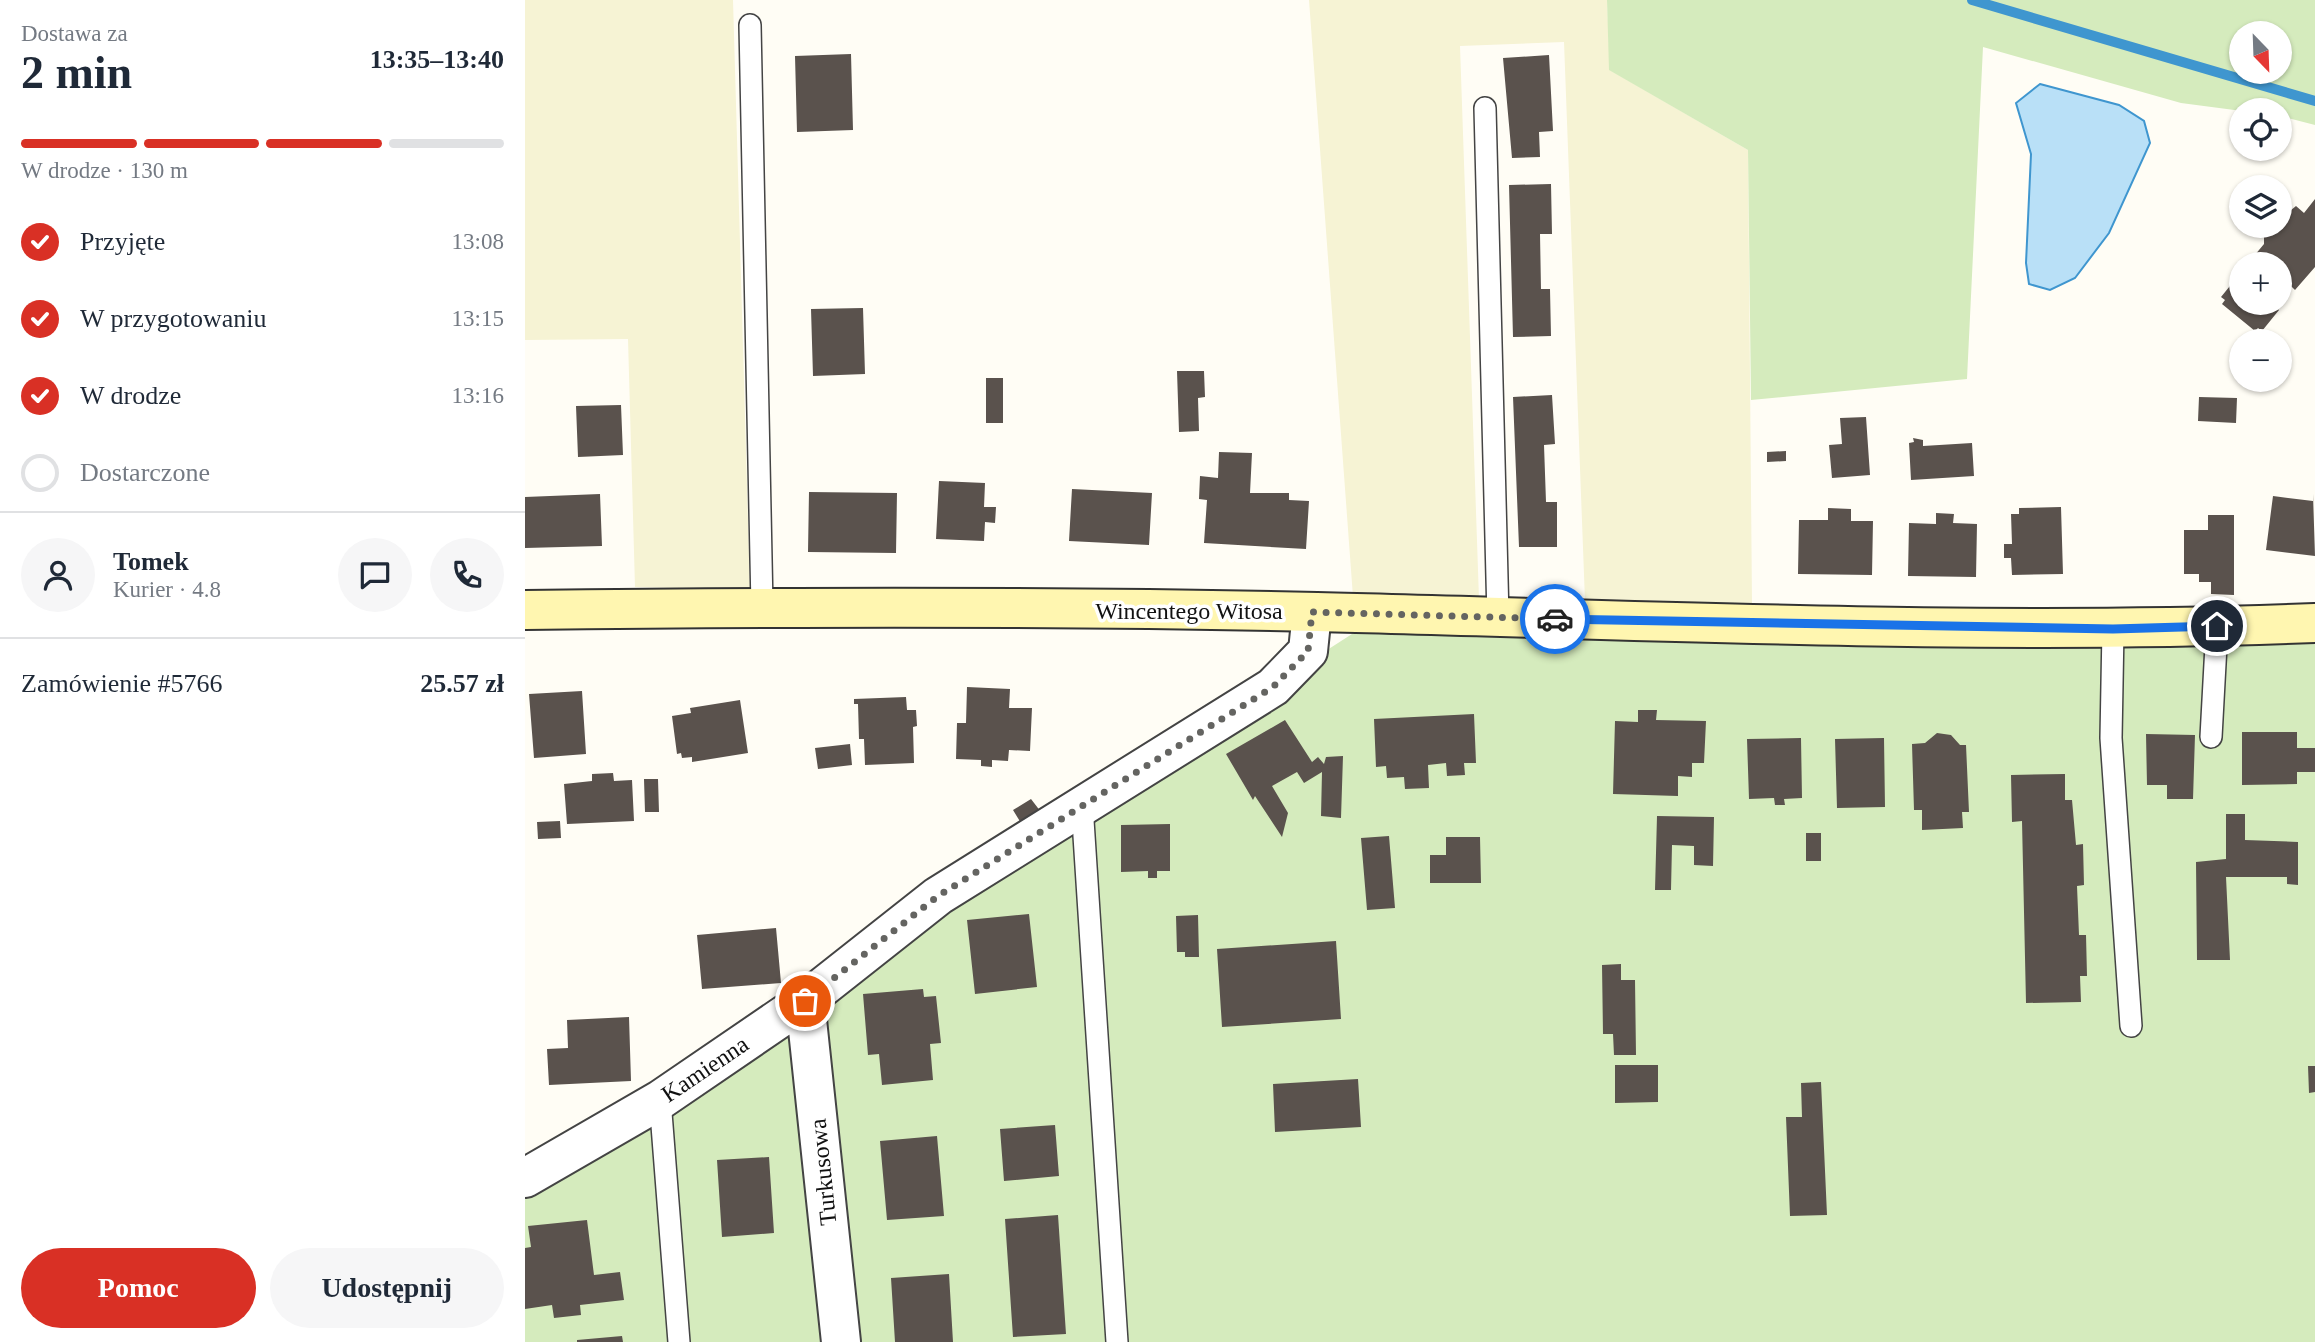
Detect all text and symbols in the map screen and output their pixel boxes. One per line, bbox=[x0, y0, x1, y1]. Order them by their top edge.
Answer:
text: Dostawa za bbox=[21, 21, 128, 46]
north arrow bbox=[2229, 21, 2293, 84]
map controls bbox=[2229, 21, 2292, 392]
text: 13:35–13:40 bbox=[370, 45, 504, 74]
text: 2 min bbox=[21, 47, 132, 98]
button: locate bbox=[2229, 98, 2292, 161]
text: W drodze · 130 m bbox=[21, 158, 188, 183]
button: layers bbox=[2229, 175, 2292, 238]
icon: check bbox=[21, 223, 59, 261]
text: Przyjęte bbox=[80, 227, 165, 256]
text: 13:08 bbox=[452, 229, 504, 254]
button: + bbox=[2229, 252, 2292, 315]
icon: check bbox=[21, 300, 59, 338]
text: W przygotowaniu bbox=[80, 304, 267, 333]
text: 13:15 bbox=[452, 306, 504, 331]
button: − bbox=[2229, 329, 2292, 392]
icon: check bbox=[21, 377, 59, 415]
text: W drodze bbox=[80, 381, 181, 410]
text: 13:16 bbox=[452, 383, 504, 408]
text: Dostarczone bbox=[80, 458, 210, 487]
button: person bbox=[21, 538, 95, 612]
button: chat bbox=[338, 538, 412, 612]
button: phone bbox=[430, 538, 504, 612]
text: Tomek bbox=[113, 547, 189, 576]
text: Kurier · 4.8 bbox=[113, 577, 221, 602]
courier bbox=[1520, 584, 1590, 654]
pin bbox=[2187, 596, 2247, 656]
street label: Wincentego Witosa bbox=[1095, 598, 1283, 624]
icon: car bbox=[1536, 600, 1574, 638]
icon: home bbox=[2198, 607, 2236, 645]
text: Zamówienie #5766 bbox=[21, 669, 222, 698]
text: 25.57 zł bbox=[420, 669, 504, 698]
pin bbox=[775, 971, 835, 1031]
icon: bag bbox=[786, 982, 824, 1020]
street label: Kamienna bbox=[657, 1030, 753, 1107]
street label: Turkusowa bbox=[804, 1117, 842, 1227]
button: Pomoc bbox=[21, 1248, 256, 1328]
button: Udostępnij bbox=[270, 1248, 504, 1328]

